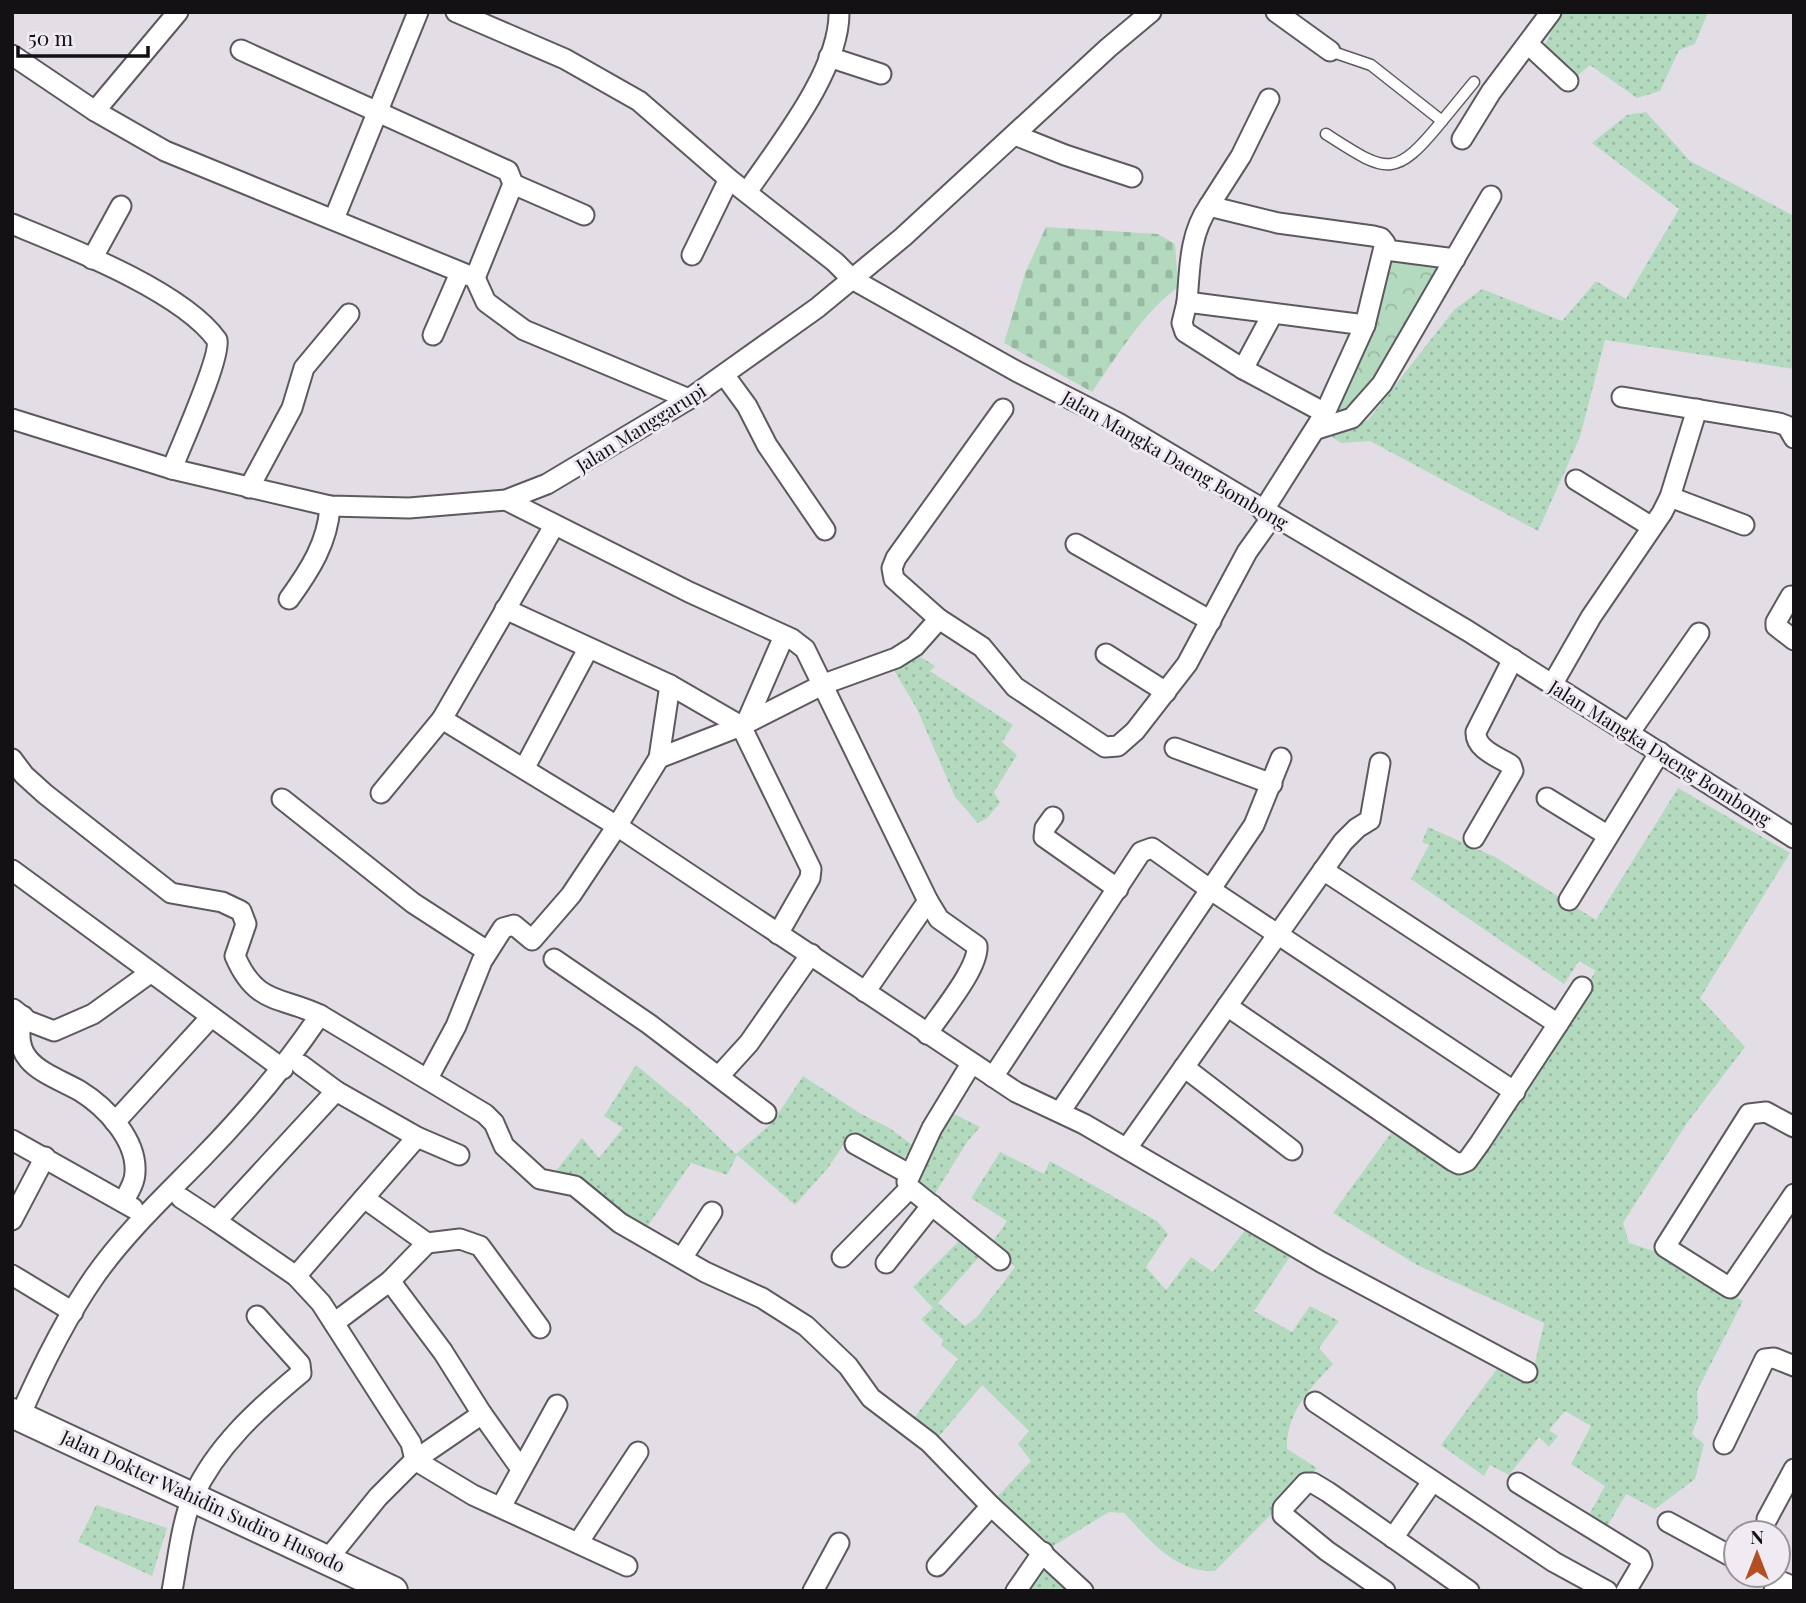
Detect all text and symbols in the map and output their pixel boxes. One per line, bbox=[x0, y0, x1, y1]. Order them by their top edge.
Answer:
scale bar bbox=[18, 14, 147, 58]
text: 50 m bbox=[28, 23, 74, 51]
street label: Jalan Manggarupi bbox=[570, 376, 711, 478]
street label: Jalan Mangka Daeng Bombong bbox=[1057, 383, 1294, 535]
street label: Jalan Mangka Daeng Bombong bbox=[1544, 672, 1777, 831]
street label: Jalan Dokter Wahidin Sudiro Husodo bbox=[56, 1422, 350, 1578]
north arrow bbox=[1722, 1519, 1792, 1589]
text: N bbox=[1750, 1523, 1764, 1549]

